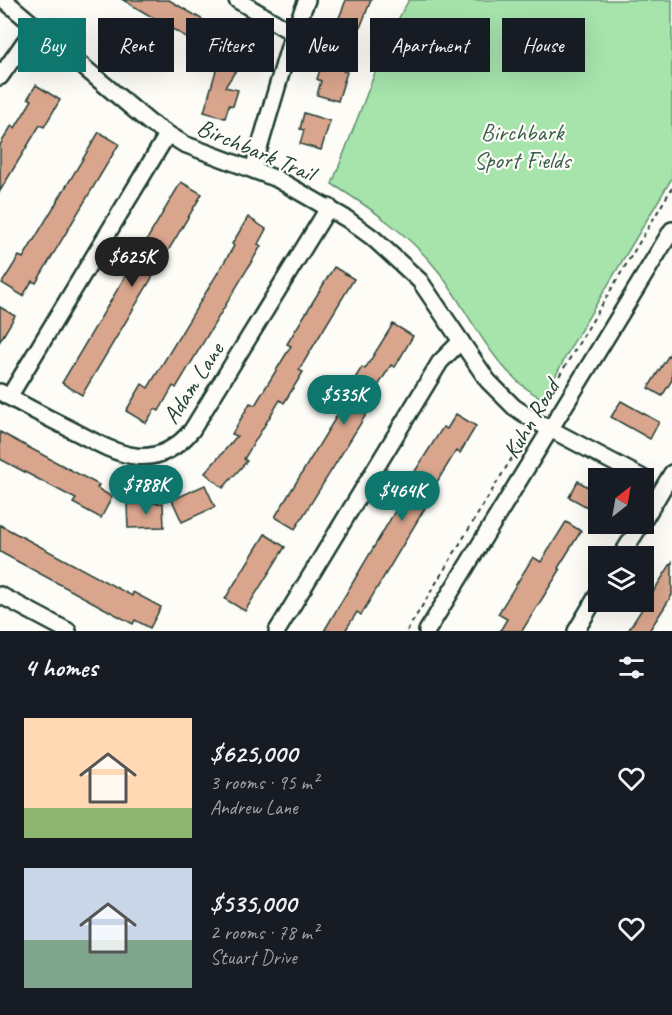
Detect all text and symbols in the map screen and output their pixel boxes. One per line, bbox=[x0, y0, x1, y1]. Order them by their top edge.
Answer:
chip: Buy bbox=[18, 18, 86, 72]
chip: Rent bbox=[98, 18, 174, 72]
chip: Filters bbox=[186, 18, 274, 72]
chip: New bbox=[286, 18, 358, 72]
chip: Apartment bbox=[370, 18, 490, 72]
chip: House bbox=[502, 18, 585, 72]
street label: Birchbark Trail bbox=[193, 112, 323, 190]
park label: Birchbark Sport Fields bbox=[474, 117, 572, 175]
pin: $625K bbox=[90, 237, 174, 288]
text: $625K bbox=[109, 244, 155, 269]
street label: Adam Lane bbox=[156, 335, 232, 429]
street label: Kuhn Road bbox=[496, 371, 568, 464]
pin: $535K bbox=[302, 375, 386, 426]
text: $535K bbox=[321, 382, 367, 407]
pin: $788K bbox=[104, 465, 188, 516]
north arrow bbox=[588, 468, 654, 534]
map controls bbox=[588, 468, 654, 612]
pin: $464K bbox=[360, 471, 444, 522]
text: $788K bbox=[123, 472, 169, 497]
text: $464K bbox=[379, 478, 425, 503]
button: layers bbox=[588, 546, 654, 612]
text: 4 homes bbox=[24, 651, 97, 684]
icon: filters bbox=[615, 651, 648, 684]
text: $625,000 bbox=[210, 737, 297, 770]
icon: home bbox=[72, 742, 144, 814]
icon: heart bbox=[615, 762, 648, 795]
text: 3 rooms · 95 m² bbox=[210, 770, 318, 795]
text: Andrew Lane bbox=[210, 795, 298, 820]
text: $535,000 bbox=[210, 887, 296, 920]
icon: home bbox=[72, 892, 144, 964]
icon: heart bbox=[615, 912, 648, 945]
text: 2 rooms · 78 m² bbox=[210, 920, 318, 945]
text: Stuart Drive bbox=[210, 945, 297, 970]

